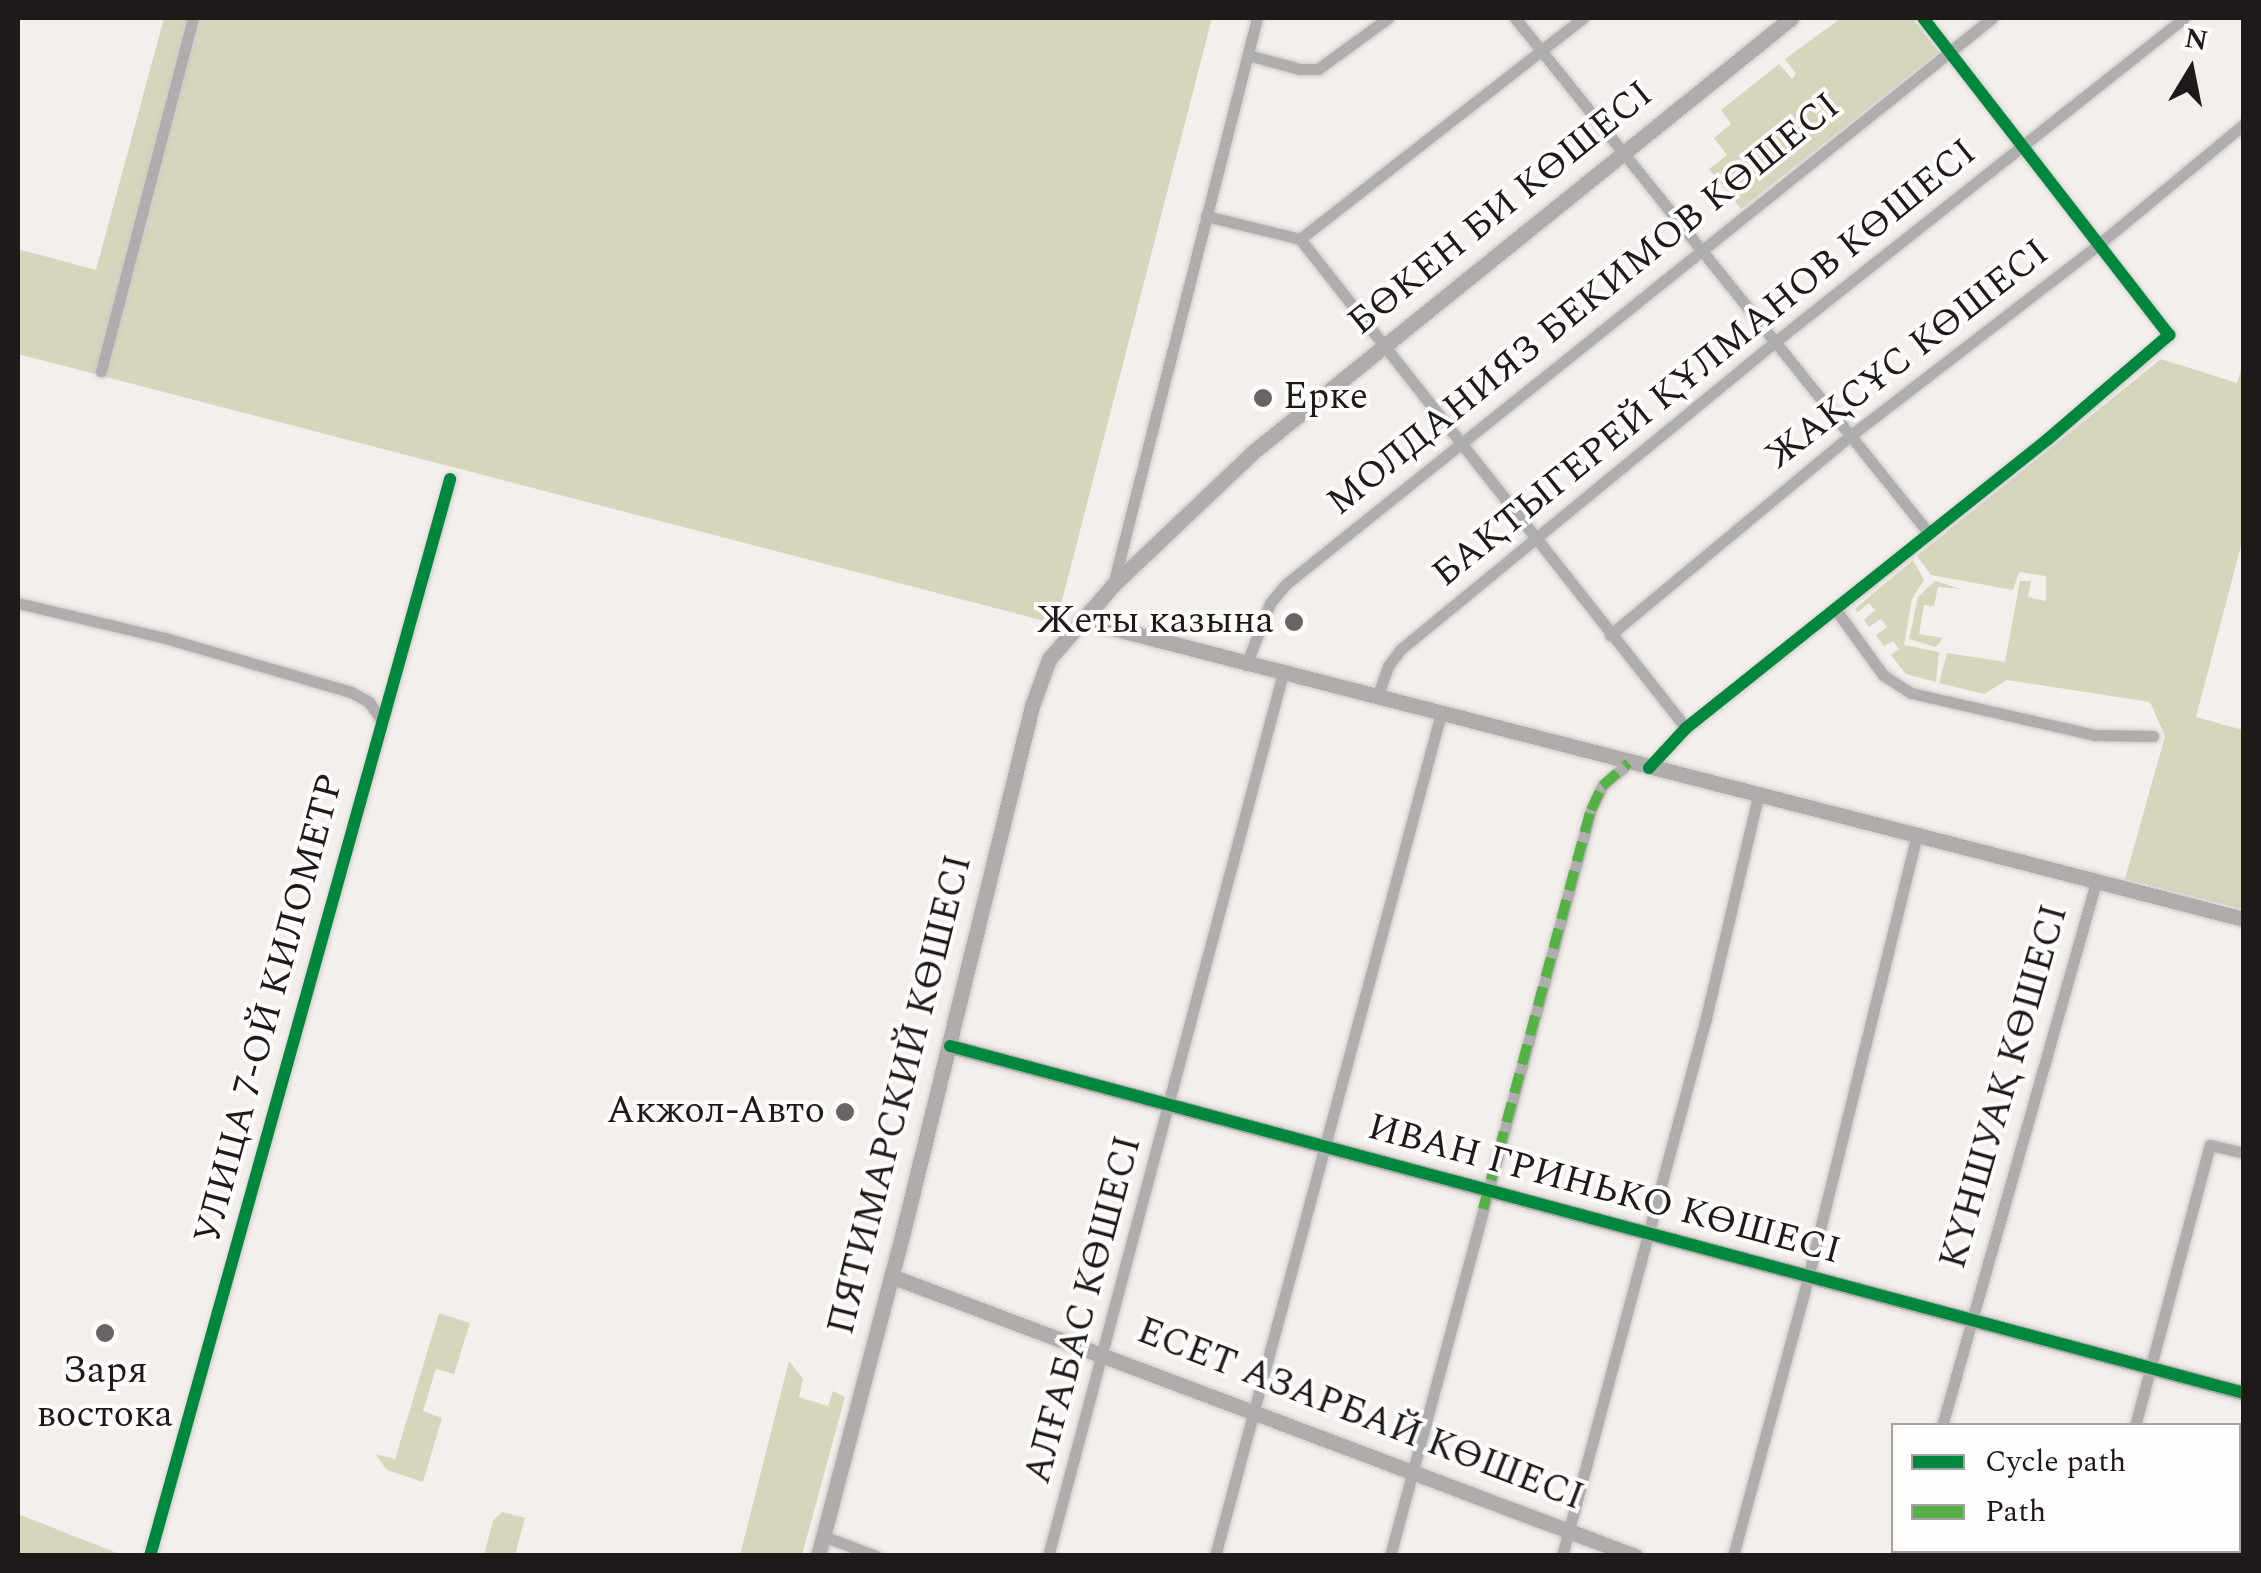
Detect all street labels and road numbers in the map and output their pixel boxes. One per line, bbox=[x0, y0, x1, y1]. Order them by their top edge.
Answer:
street label: БӨКЕН БИ КӨШЕСІ bbox=[1339, 72, 1663, 346]
street label: МОЛДАНИЯЗ БЕКИМОВ КӨШЕСІ bbox=[1319, 84, 1849, 526]
street label: БАҚТЫГЕРЕЙ ҚҰЛМАНОВ КӨШЕСІ bbox=[1424, 130, 1986, 598]
street label: ЖАҚСҰС КӨШЕСІ bbox=[1758, 230, 2058, 480]
street label: УЛИЦА 7-ОЙ КИЛОМЕТР bbox=[185, 769, 355, 1249]
street label: ПЯТИМАРСКИЙ КӨШЕСІ bbox=[819, 850, 983, 1340]
street label: КҮНШУАҚ КӨШЕСІ bbox=[1931, 900, 2079, 1274]
street label: ИВАН ГРИНЬКО КӨШЕСІ bbox=[1363, 1105, 1845, 1275]
street label: АЛҒАБАС КӨШЕСІ bbox=[1016, 1131, 1152, 1489]
street label: ЕСЕТ АЗАРБАЙ КӨШЕСІ bbox=[1130, 1309, 1590, 1521]

